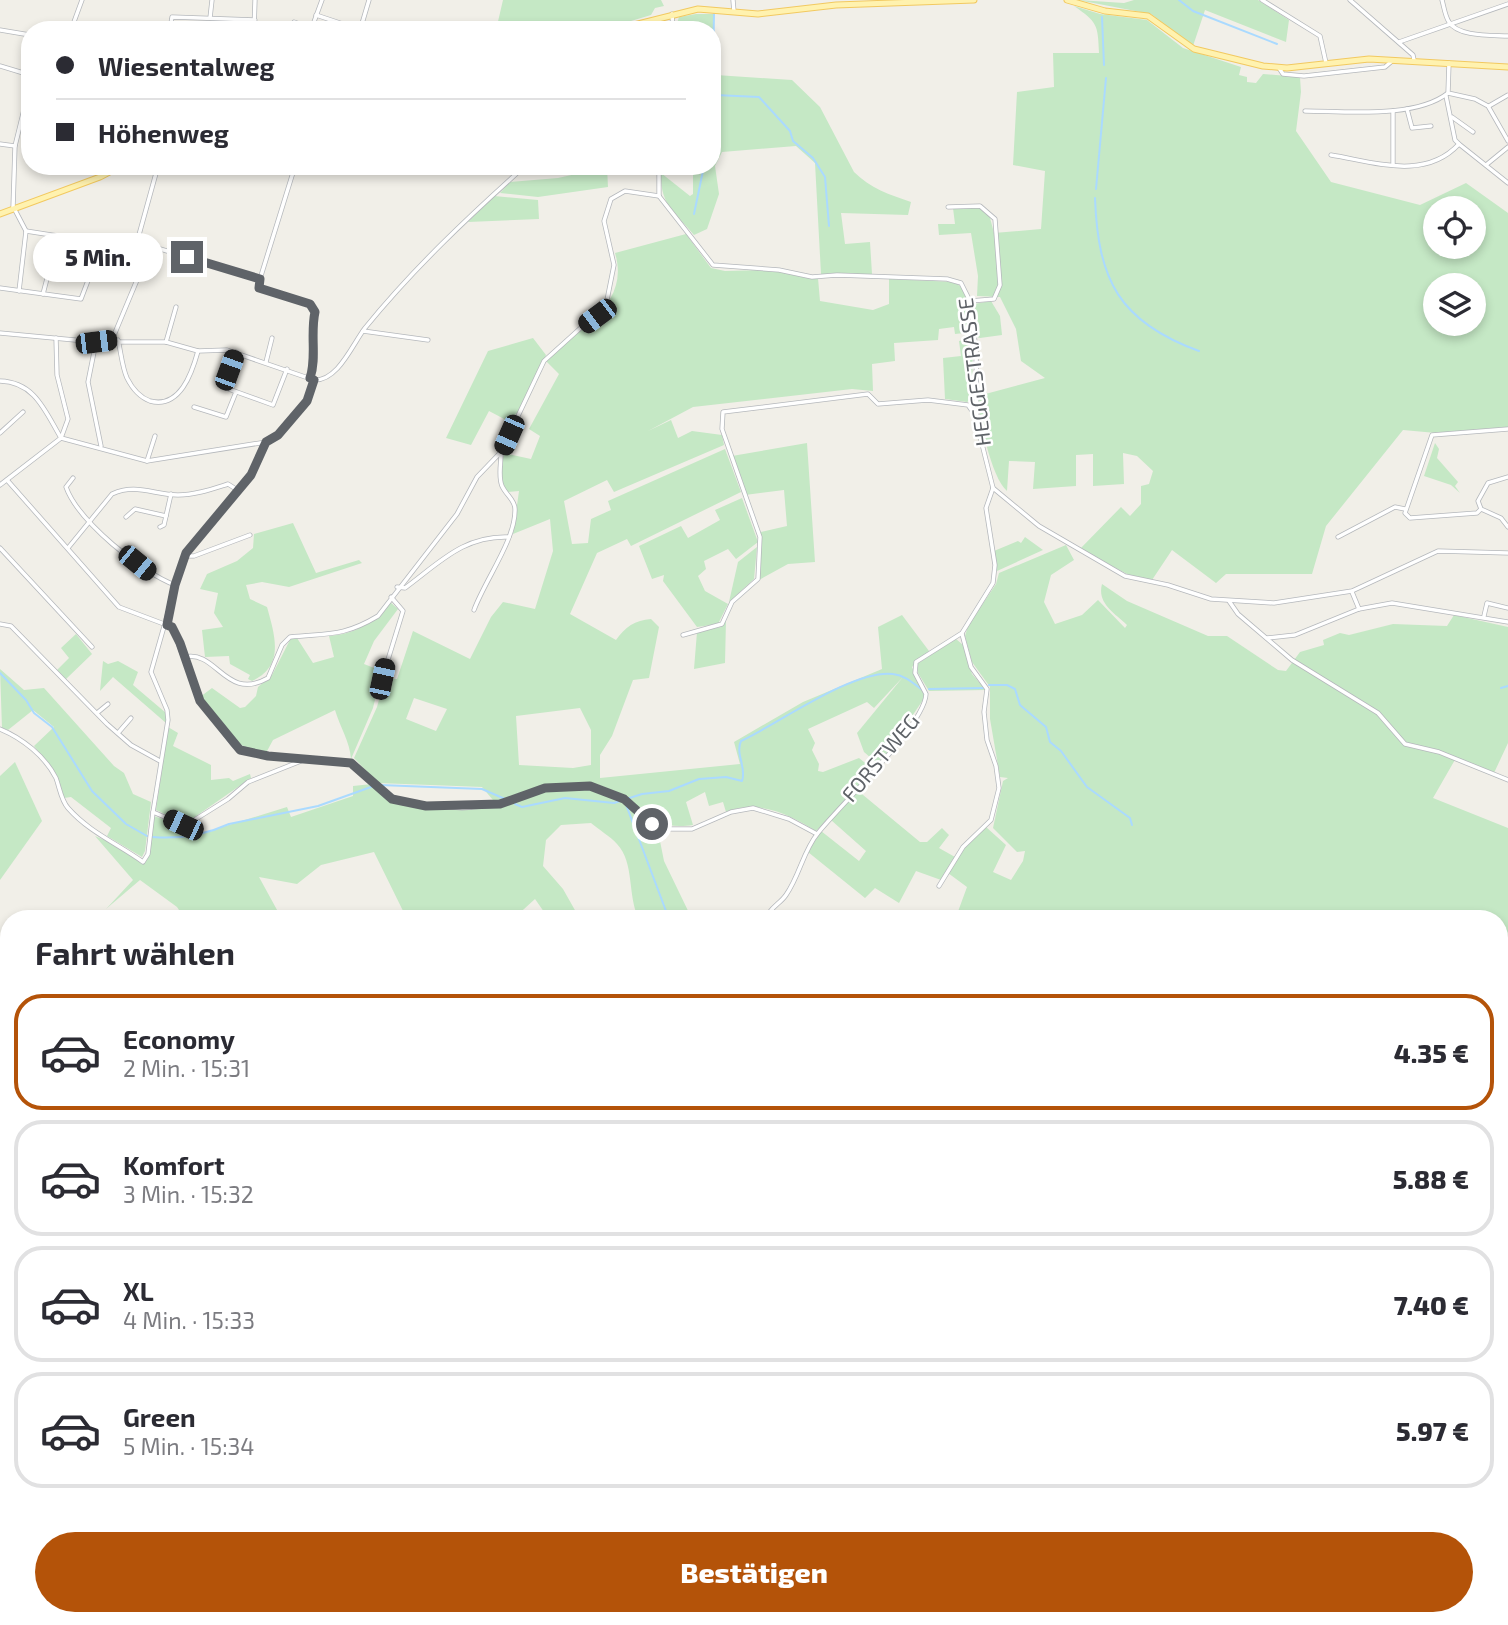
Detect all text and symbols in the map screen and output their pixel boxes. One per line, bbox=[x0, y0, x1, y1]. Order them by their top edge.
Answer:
text: Wiesentalweg bbox=[98, 50, 275, 81]
text: Höhenweg bbox=[98, 117, 229, 148]
map controls bbox=[1423, 196, 1486, 336]
button: locate bbox=[1423, 196, 1486, 259]
callout: 5 Min. bbox=[33, 232, 162, 282]
route end bbox=[171, 241, 203, 273]
text: 5 Min. bbox=[65, 243, 131, 271]
button: layers bbox=[1423, 273, 1486, 336]
car bbox=[574, 295, 621, 337]
street label: HEGGESTRASSE bbox=[952, 297, 995, 448]
car bbox=[74, 329, 119, 355]
car bbox=[212, 347, 247, 393]
car bbox=[491, 412, 528, 458]
car bbox=[115, 542, 160, 584]
car bbox=[368, 656, 397, 702]
street label: FORSTWEG bbox=[836, 708, 924, 806]
car bbox=[160, 807, 207, 843]
route start bbox=[636, 808, 668, 840]
text: Fahrt wählen bbox=[35, 933, 235, 971]
icon: car bbox=[39, 1021, 102, 1084]
text: Economy bbox=[123, 1023, 235, 1054]
text: 4.35 € bbox=[1394, 1037, 1469, 1068]
text: 2 Min. · 15:31 bbox=[123, 1054, 250, 1082]
icon: car bbox=[39, 1147, 102, 1210]
text: Komfort bbox=[123, 1149, 225, 1180]
text: 5.88 € bbox=[1393, 1163, 1469, 1194]
text: 3 Min. · 15:32 bbox=[123, 1180, 254, 1208]
icon: car bbox=[39, 1273, 102, 1336]
text: XL bbox=[123, 1275, 154, 1306]
text: 7.40 € bbox=[1394, 1289, 1469, 1320]
text: 4 Min. · 15:33 bbox=[123, 1306, 255, 1334]
icon: car bbox=[39, 1399, 102, 1462]
text: Green bbox=[123, 1401, 196, 1432]
text: 5.97 € bbox=[1396, 1415, 1469, 1446]
text: 5 Min. · 15:34 bbox=[123, 1432, 255, 1460]
button: Bestätigen bbox=[35, 1532, 1473, 1612]

